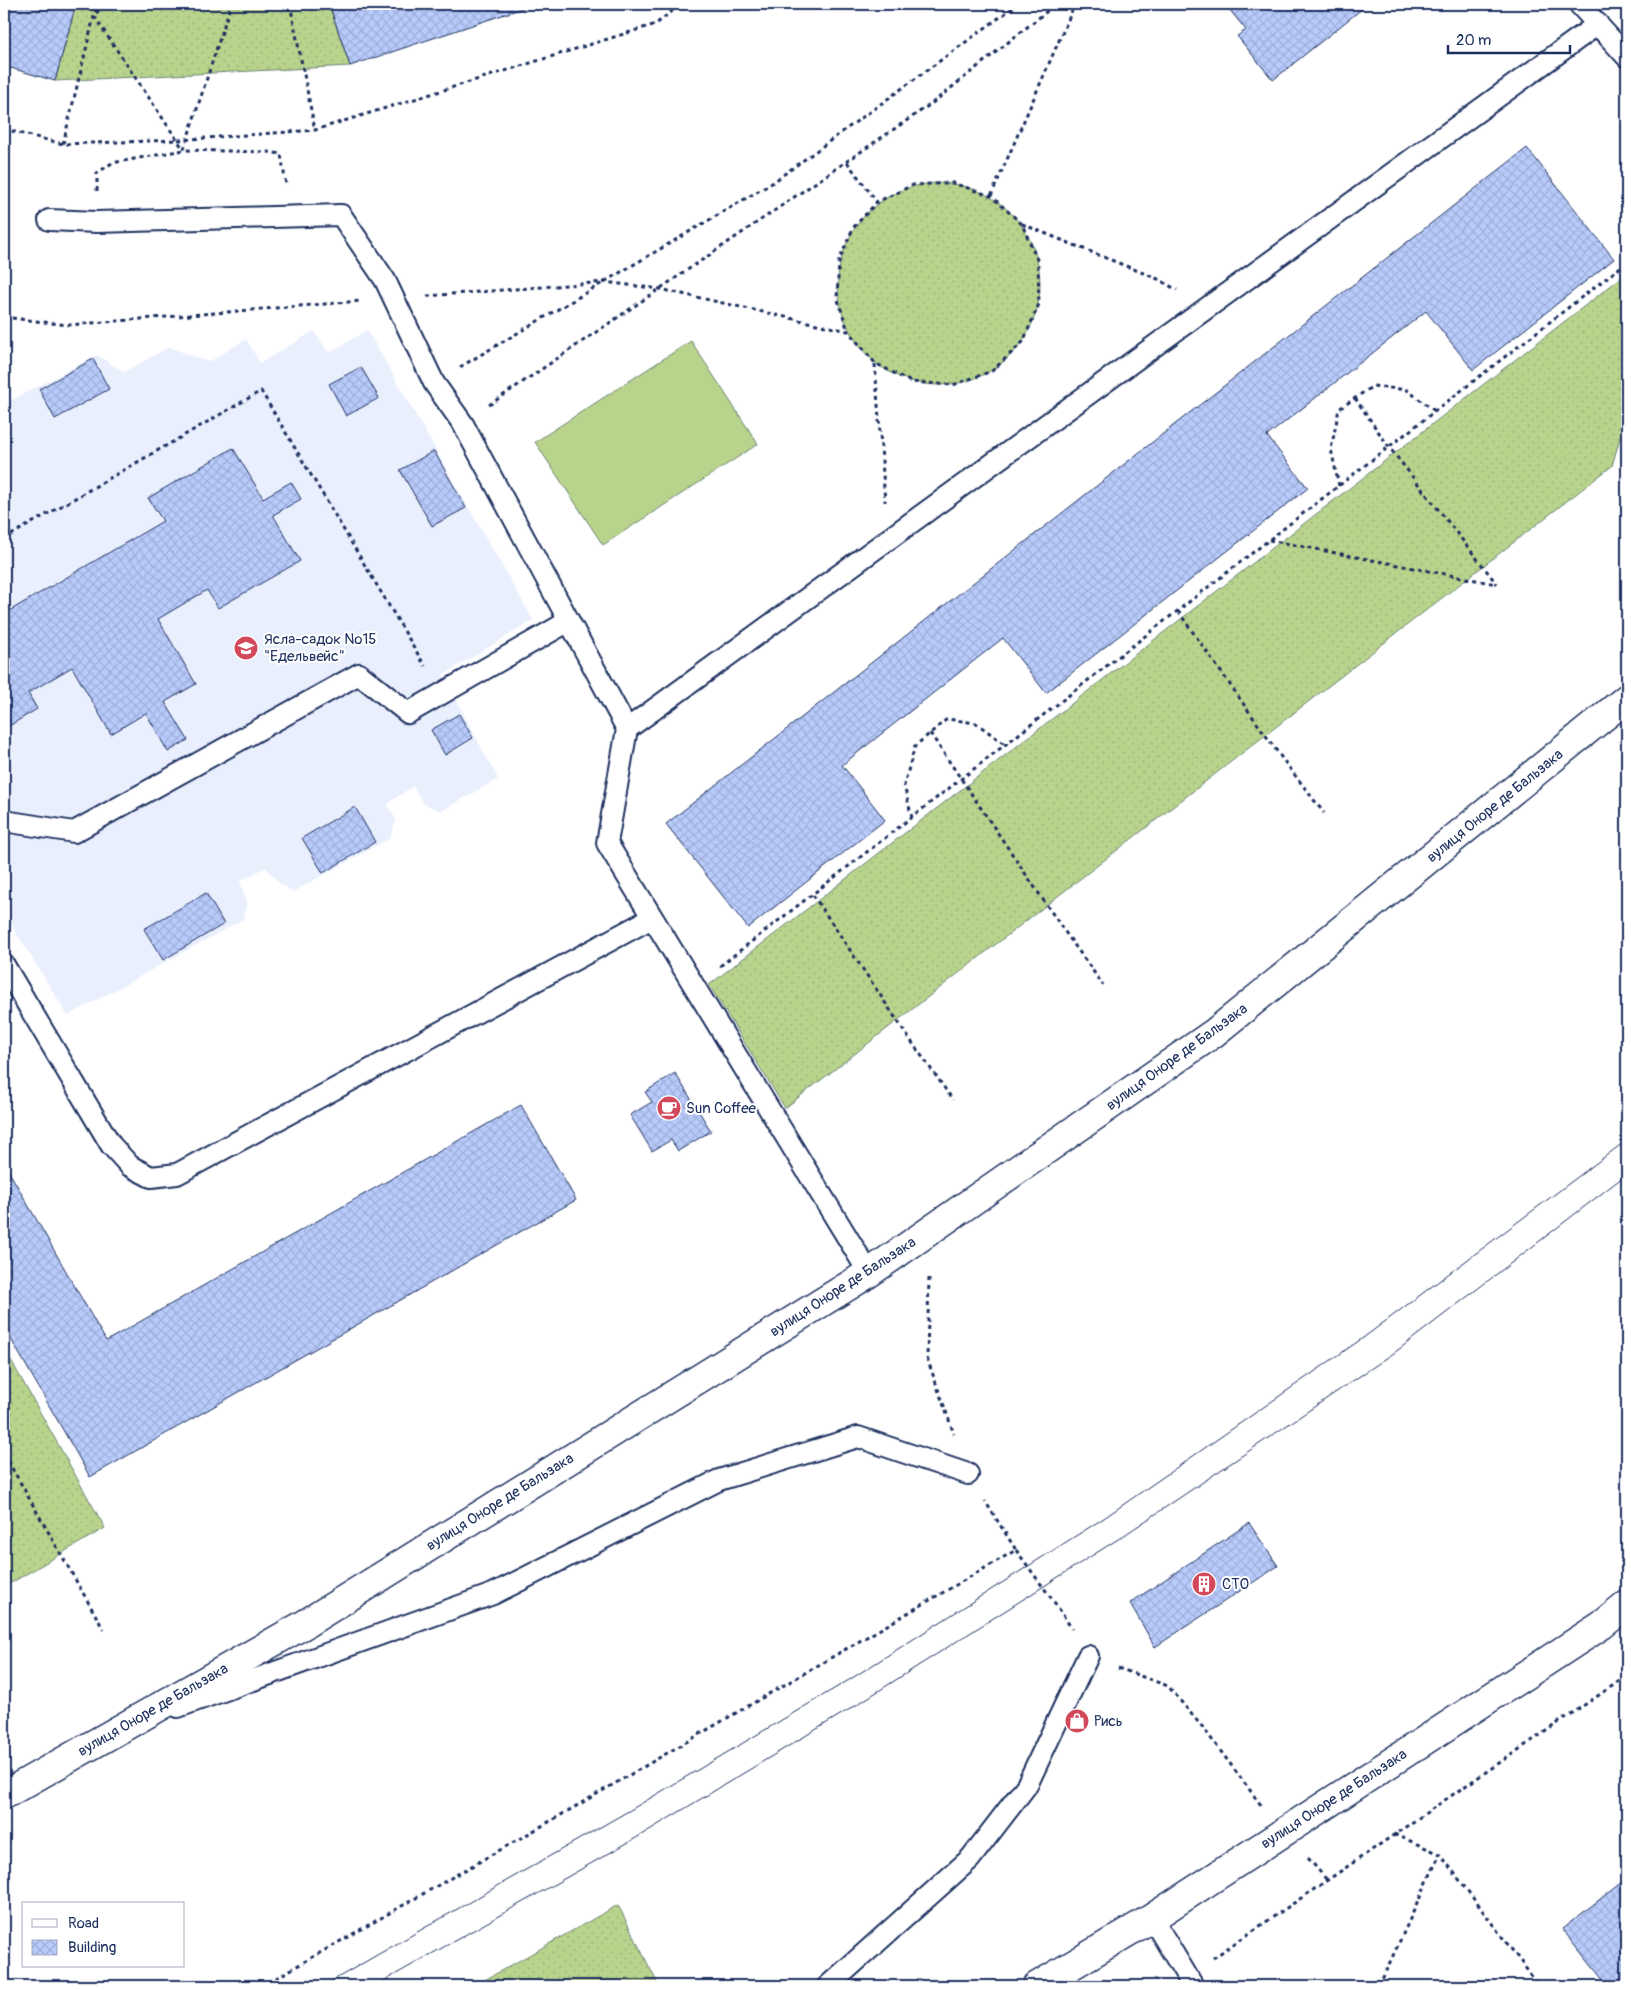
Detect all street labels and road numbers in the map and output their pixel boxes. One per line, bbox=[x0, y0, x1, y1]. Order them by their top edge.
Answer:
street label: вулиця Оноре де Бальзака bbox=[1423, 745, 1567, 867]
street label: вулиця Оноре де Бальзака bbox=[1103, 999, 1251, 1115]
street label: вулиця Оноре де Бальзака bbox=[766, 1233, 920, 1341]
street label: вулиця Оноре де Бальзака bbox=[423, 1449, 577, 1555]
street label: вулиця Оноре де Бальзака bbox=[75, 1659, 231, 1761]
street label: вулиця Оноре де Бальзака bbox=[1257, 1745, 1411, 1853]

